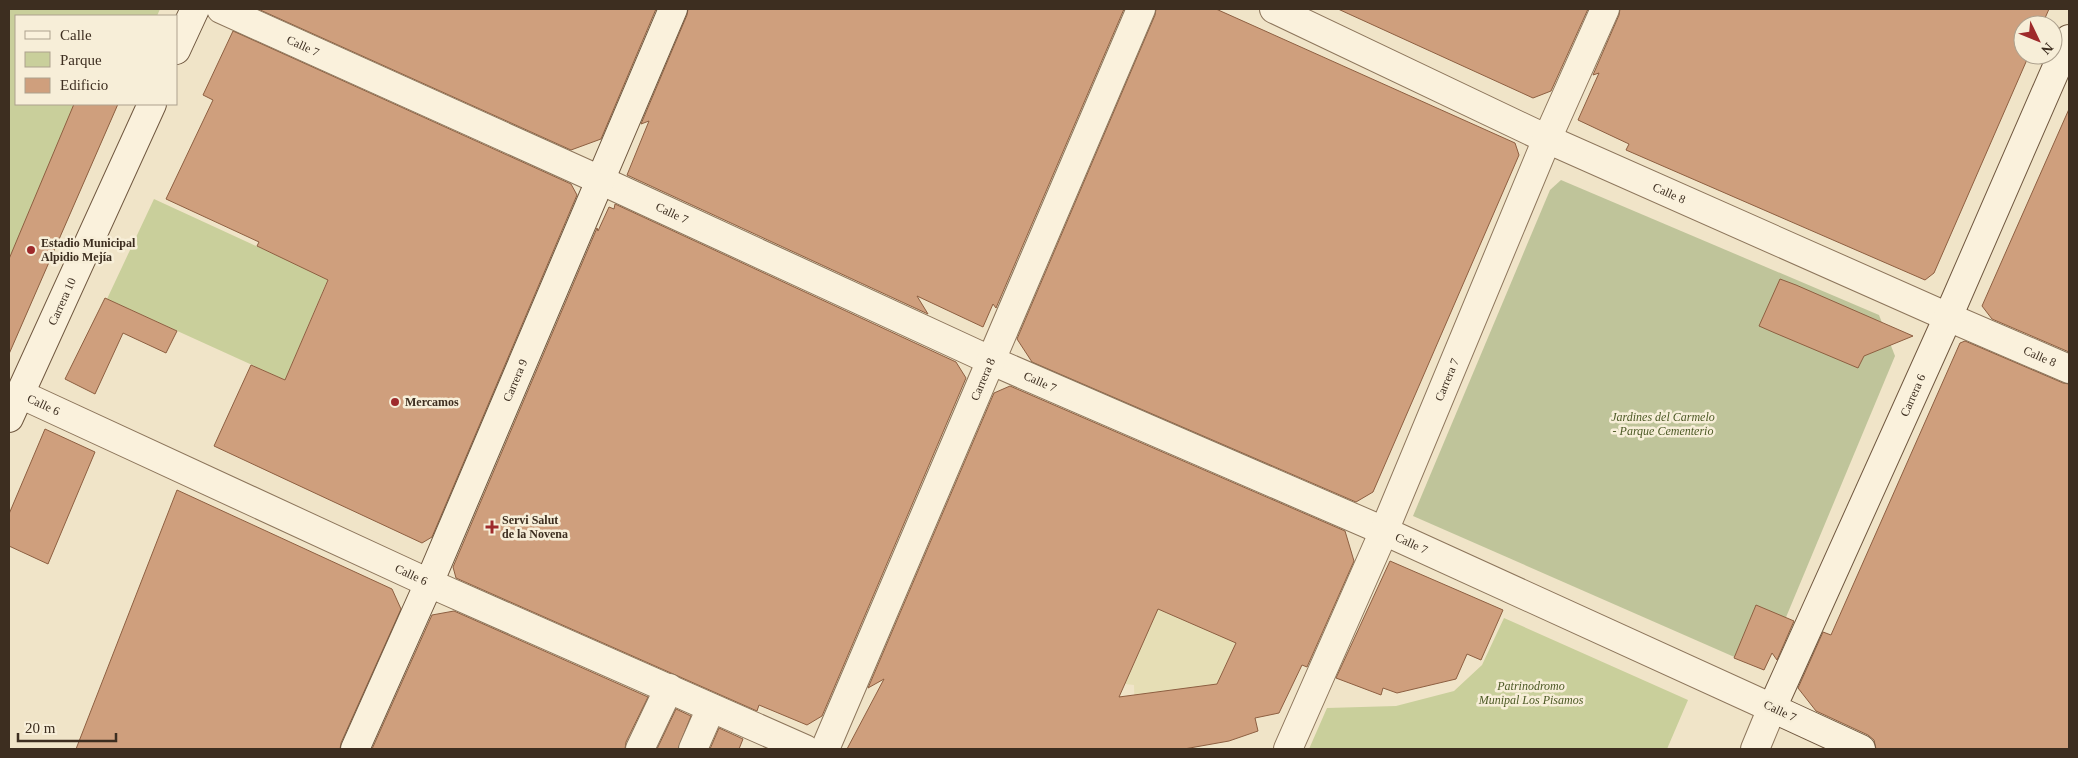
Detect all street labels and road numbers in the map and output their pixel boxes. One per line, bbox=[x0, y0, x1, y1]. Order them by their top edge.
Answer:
street label: Calle 7 bbox=[284, 33, 322, 59]
street label: Calle 8 bbox=[1651, 180, 1688, 207]
street label: Calle 7 bbox=[653, 200, 690, 227]
street label: Carrera 10 bbox=[45, 275, 79, 328]
street label: Calle 8 bbox=[2021, 343, 2058, 370]
street label: Carrera 8 bbox=[968, 356, 998, 403]
street label: Carrera 7 bbox=[1432, 356, 1462, 403]
street label: Carrera 9 bbox=[500, 357, 530, 404]
street label: Calle 7 bbox=[1022, 369, 1059, 395]
street label: Carrera 6 bbox=[1897, 372, 1928, 419]
street label: Calle 6 bbox=[25, 391, 62, 418]
street label: Calle 7 bbox=[1393, 530, 1430, 557]
street label: Calle 6 bbox=[393, 561, 430, 588]
street label: Calle 7 bbox=[1761, 697, 1799, 725]

